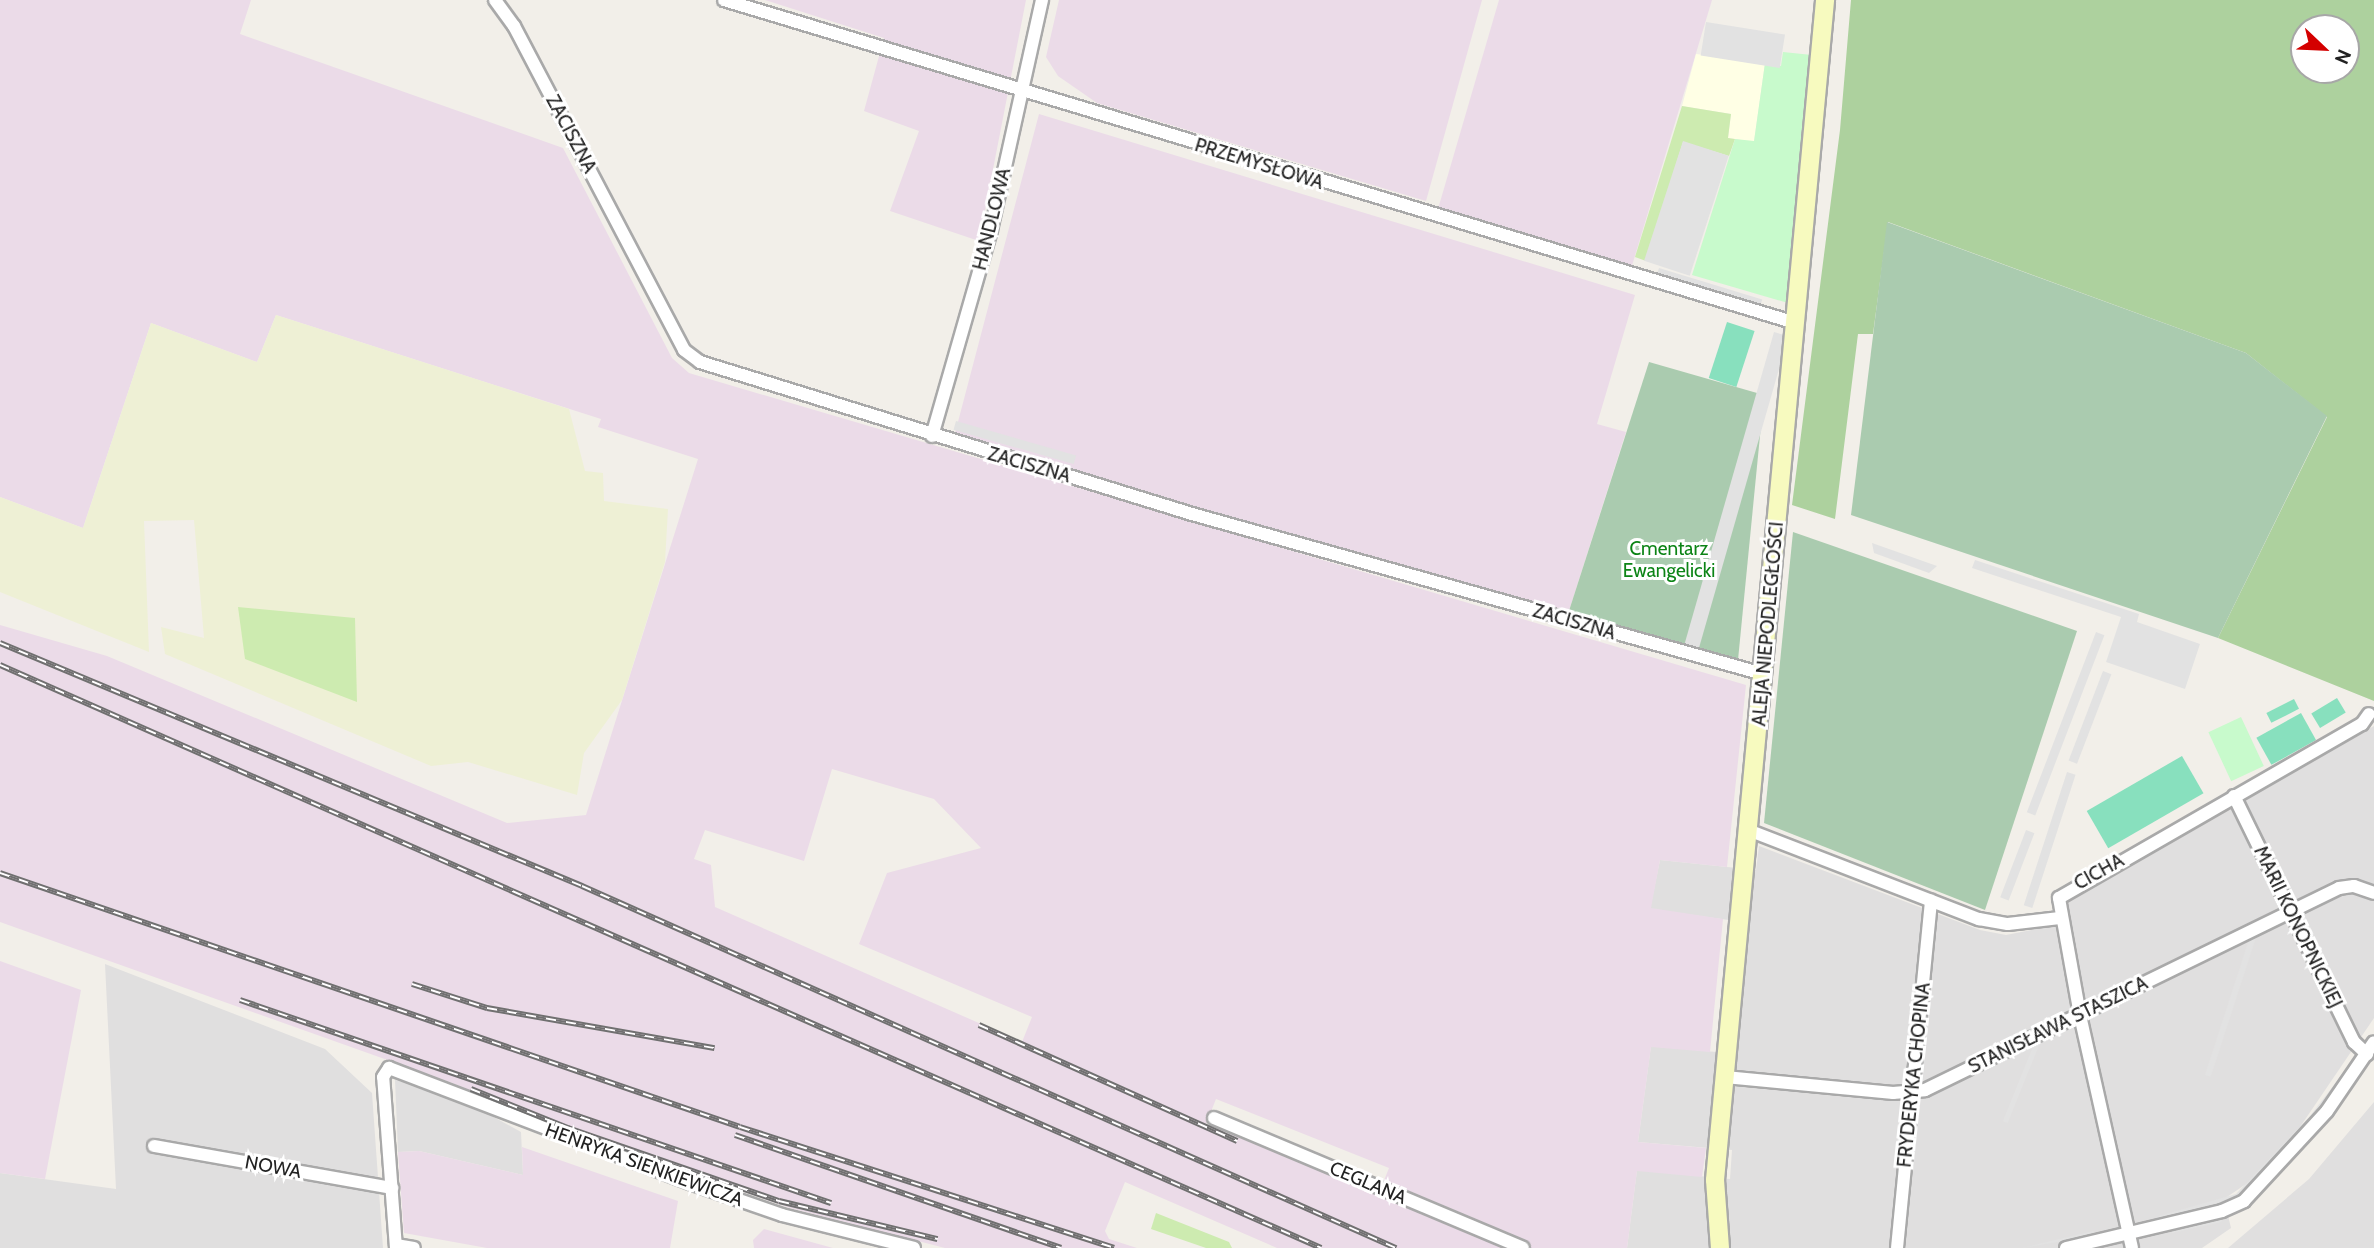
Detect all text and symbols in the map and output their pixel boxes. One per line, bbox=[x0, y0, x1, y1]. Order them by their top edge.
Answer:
north arrow bbox=[2290, 14, 2360, 84]
text: N bbox=[2330, 46, 2356, 67]
street label: ZACISZNA bbox=[541, 91, 601, 177]
street label: PRZEMYSŁOWA bbox=[1192, 134, 1326, 194]
street label: HANDLOWA bbox=[968, 165, 1016, 273]
street label: ZACISZNA bbox=[985, 442, 1073, 488]
street label: ALEJA NIEPODLEGŁOŚCI bbox=[1748, 521, 1788, 727]
park label: Cmentarz Ewangelicki bbox=[1623, 538, 1715, 582]
street label: ZACISZNA bbox=[1530, 599, 1618, 645]
street label: MARII KONOPNICKIEJ bbox=[2249, 842, 2347, 1012]
street label: CICHA bbox=[2070, 849, 2128, 895]
street label: STANISŁAWA STASZICA bbox=[1965, 972, 2151, 1078]
street label: FRYDERYKA CHOPINA bbox=[1893, 982, 1935, 1168]
street label: HENRYKA SIENKIEWICZA bbox=[542, 1119, 746, 1211]
street label: NOWA bbox=[243, 1151, 303, 1183]
street label: CEGLANA bbox=[1326, 1157, 1410, 1209]

